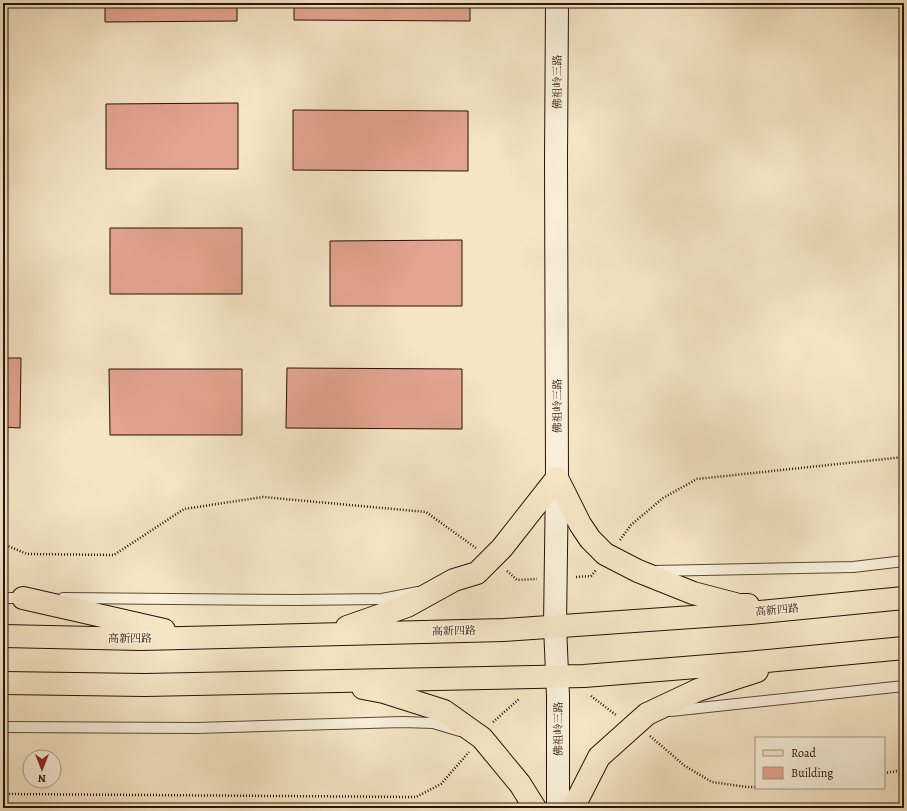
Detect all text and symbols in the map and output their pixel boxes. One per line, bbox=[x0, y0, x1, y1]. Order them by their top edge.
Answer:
street label: 佛祖岭三路 bbox=[550, 55, 565, 110]
street label: 佛祖岭三路 bbox=[550, 379, 565, 434]
street label: 高新四路 bbox=[754, 601, 800, 619]
street label: 高新四路 bbox=[432, 623, 476, 639]
street label: 高新四路 bbox=[108, 631, 152, 646]
street label: 佛祖岭三路 bbox=[551, 702, 566, 757]
legend bbox=[755, 737, 885, 789]
text: Road bbox=[791, 745, 817, 761]
north arrow bbox=[22, 749, 62, 789]
text: Building bbox=[791, 765, 833, 781]
text: N bbox=[38, 771, 46, 786]

